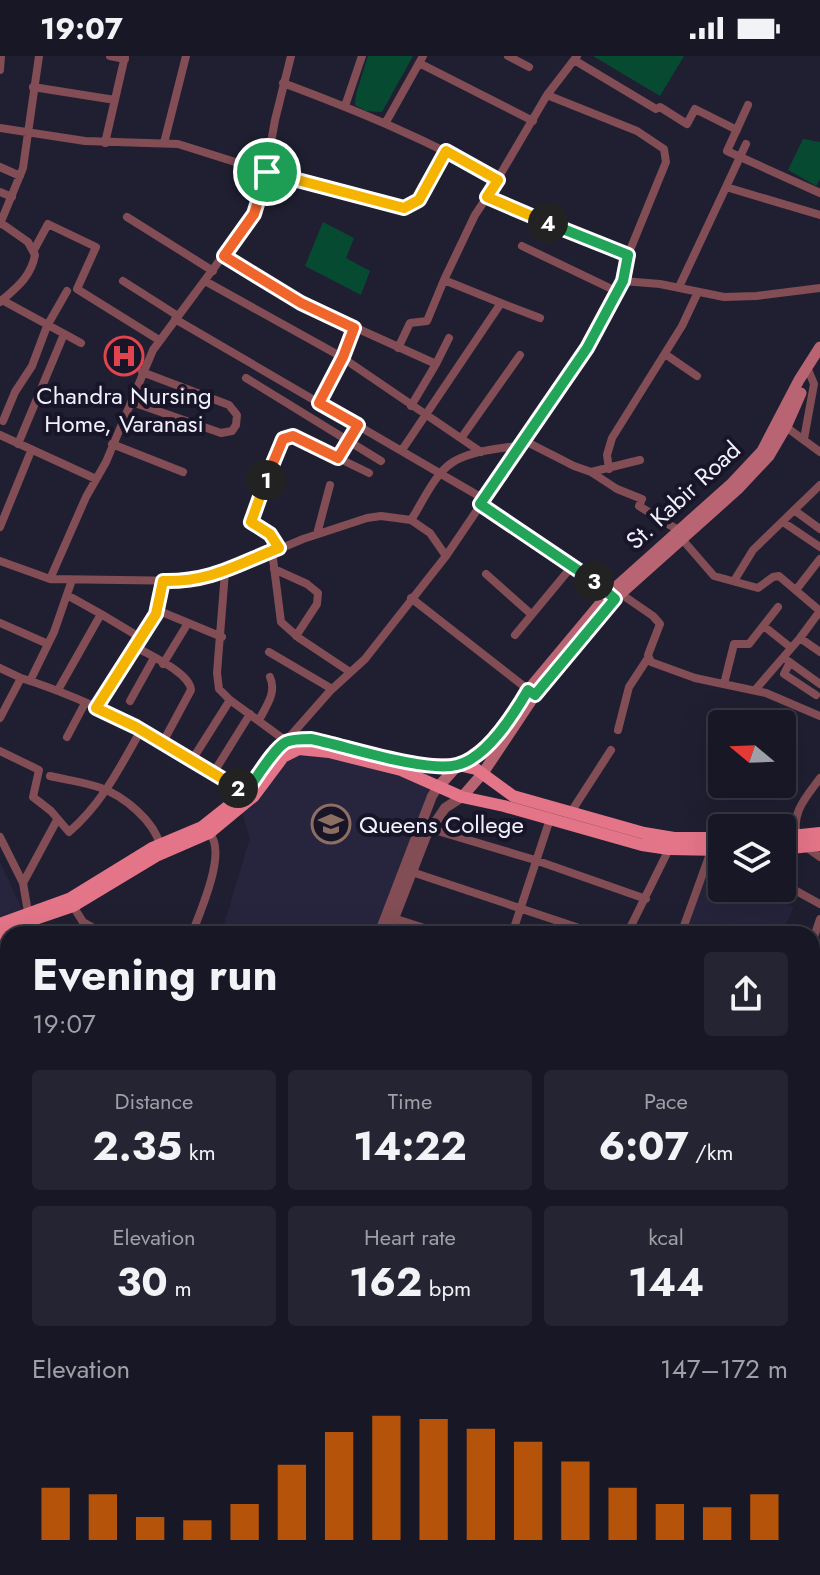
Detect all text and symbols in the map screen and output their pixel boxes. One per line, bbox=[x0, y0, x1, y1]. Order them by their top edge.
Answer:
text: 19:07 bbox=[40, 7, 123, 50]
pin bbox=[233, 138, 301, 206]
icon: arrive bbox=[245, 150, 289, 194]
pin: 4 bbox=[528, 203, 568, 243]
text: 4 bbox=[540, 207, 556, 239]
hospital icon: Chandra Nursing Home, Varanasi bbox=[103, 335, 145, 377]
place label: Chandra Nursing Home, Varanasi bbox=[36, 378, 212, 441]
street label: St. Kabir Road bbox=[618, 433, 748, 557]
pin: 1 bbox=[246, 460, 286, 500]
text: 1 bbox=[260, 464, 272, 496]
pin: 3 bbox=[574, 561, 614, 601]
text: 3 bbox=[587, 565, 601, 597]
north arrow bbox=[708, 710, 796, 798]
map controls bbox=[708, 710, 796, 902]
pin: 2 bbox=[218, 768, 258, 808]
text: 2 bbox=[231, 772, 245, 804]
school or university icon: Queens College bbox=[310, 803, 352, 845]
place label: Queens College bbox=[359, 807, 524, 842]
button: layers bbox=[708, 814, 796, 902]
text: Evening run bbox=[32, 943, 278, 1007]
button: share bbox=[704, 952, 788, 1036]
text: 19:07 bbox=[32, 1005, 96, 1043]
text: Distance bbox=[115, 1085, 193, 1117]
text: Time bbox=[388, 1085, 432, 1117]
text: Pace bbox=[644, 1085, 688, 1117]
text: 2.35 bbox=[92, 1117, 182, 1175]
text: 14:22 bbox=[353, 1117, 467, 1175]
text: 6:07 bbox=[598, 1117, 689, 1175]
text: km bbox=[182, 1136, 216, 1168]
text: /km bbox=[689, 1136, 734, 1168]
text: Elevation bbox=[113, 1221, 195, 1253]
text: Heart rate bbox=[364, 1221, 456, 1253]
text: kcal bbox=[648, 1221, 684, 1253]
text: 30 bbox=[116, 1253, 168, 1311]
text: 162 bbox=[349, 1253, 422, 1311]
text: 144 bbox=[628, 1253, 704, 1311]
text: m bbox=[168, 1272, 192, 1304]
text: bpm bbox=[422, 1272, 471, 1304]
text: Elevation bbox=[32, 1350, 130, 1388]
text: 147–172 m bbox=[660, 1350, 788, 1388]

